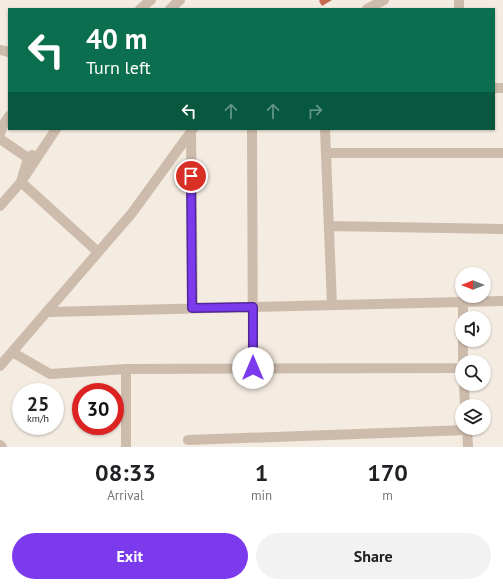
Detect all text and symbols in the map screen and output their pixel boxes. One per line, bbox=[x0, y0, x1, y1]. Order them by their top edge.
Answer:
text: 40 m bbox=[86, 20, 147, 57]
icon: left bbox=[20, 24, 72, 76]
text: Turn left bbox=[86, 56, 151, 79]
icon: left bbox=[178, 100, 200, 122]
icon: ahead bbox=[220, 100, 242, 122]
icon: ahead bbox=[262, 100, 284, 122]
icon: right bbox=[304, 100, 326, 122]
pin bbox=[174, 159, 208, 193]
icon: arrive bbox=[180, 165, 202, 187]
north arrow bbox=[455, 267, 491, 303]
map controls bbox=[455, 267, 491, 435]
button: sound bbox=[455, 311, 491, 347]
position arrow bbox=[232, 347, 274, 389]
button: search bbox=[455, 355, 491, 391]
speed limit sign: 30 bbox=[72, 383, 124, 435]
text: 25 bbox=[27, 391, 49, 417]
button: layers bbox=[455, 399, 491, 435]
text: km/h bbox=[27, 412, 49, 425]
text: 08:33 bbox=[95, 457, 156, 488]
text: 1 bbox=[255, 457, 268, 488]
text: 170 bbox=[367, 457, 408, 488]
text: Arrival bbox=[107, 487, 144, 504]
text: min bbox=[251, 487, 272, 504]
text: m bbox=[382, 487, 393, 504]
button: Exit bbox=[12, 533, 248, 579]
button: Share bbox=[256, 533, 491, 579]

